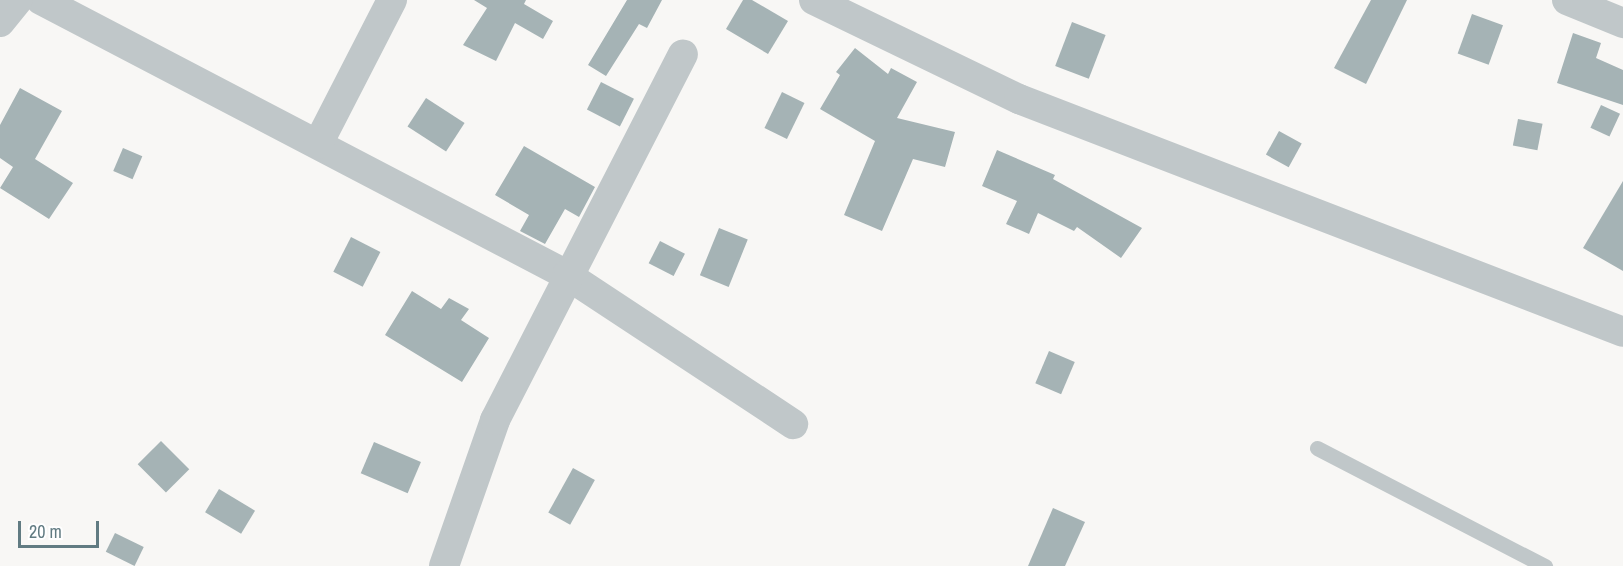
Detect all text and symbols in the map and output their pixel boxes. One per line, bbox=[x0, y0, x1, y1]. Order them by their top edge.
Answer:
scale bar bbox=[21, 509, 102, 547]
text: 20 m bbox=[29, 519, 62, 544]

